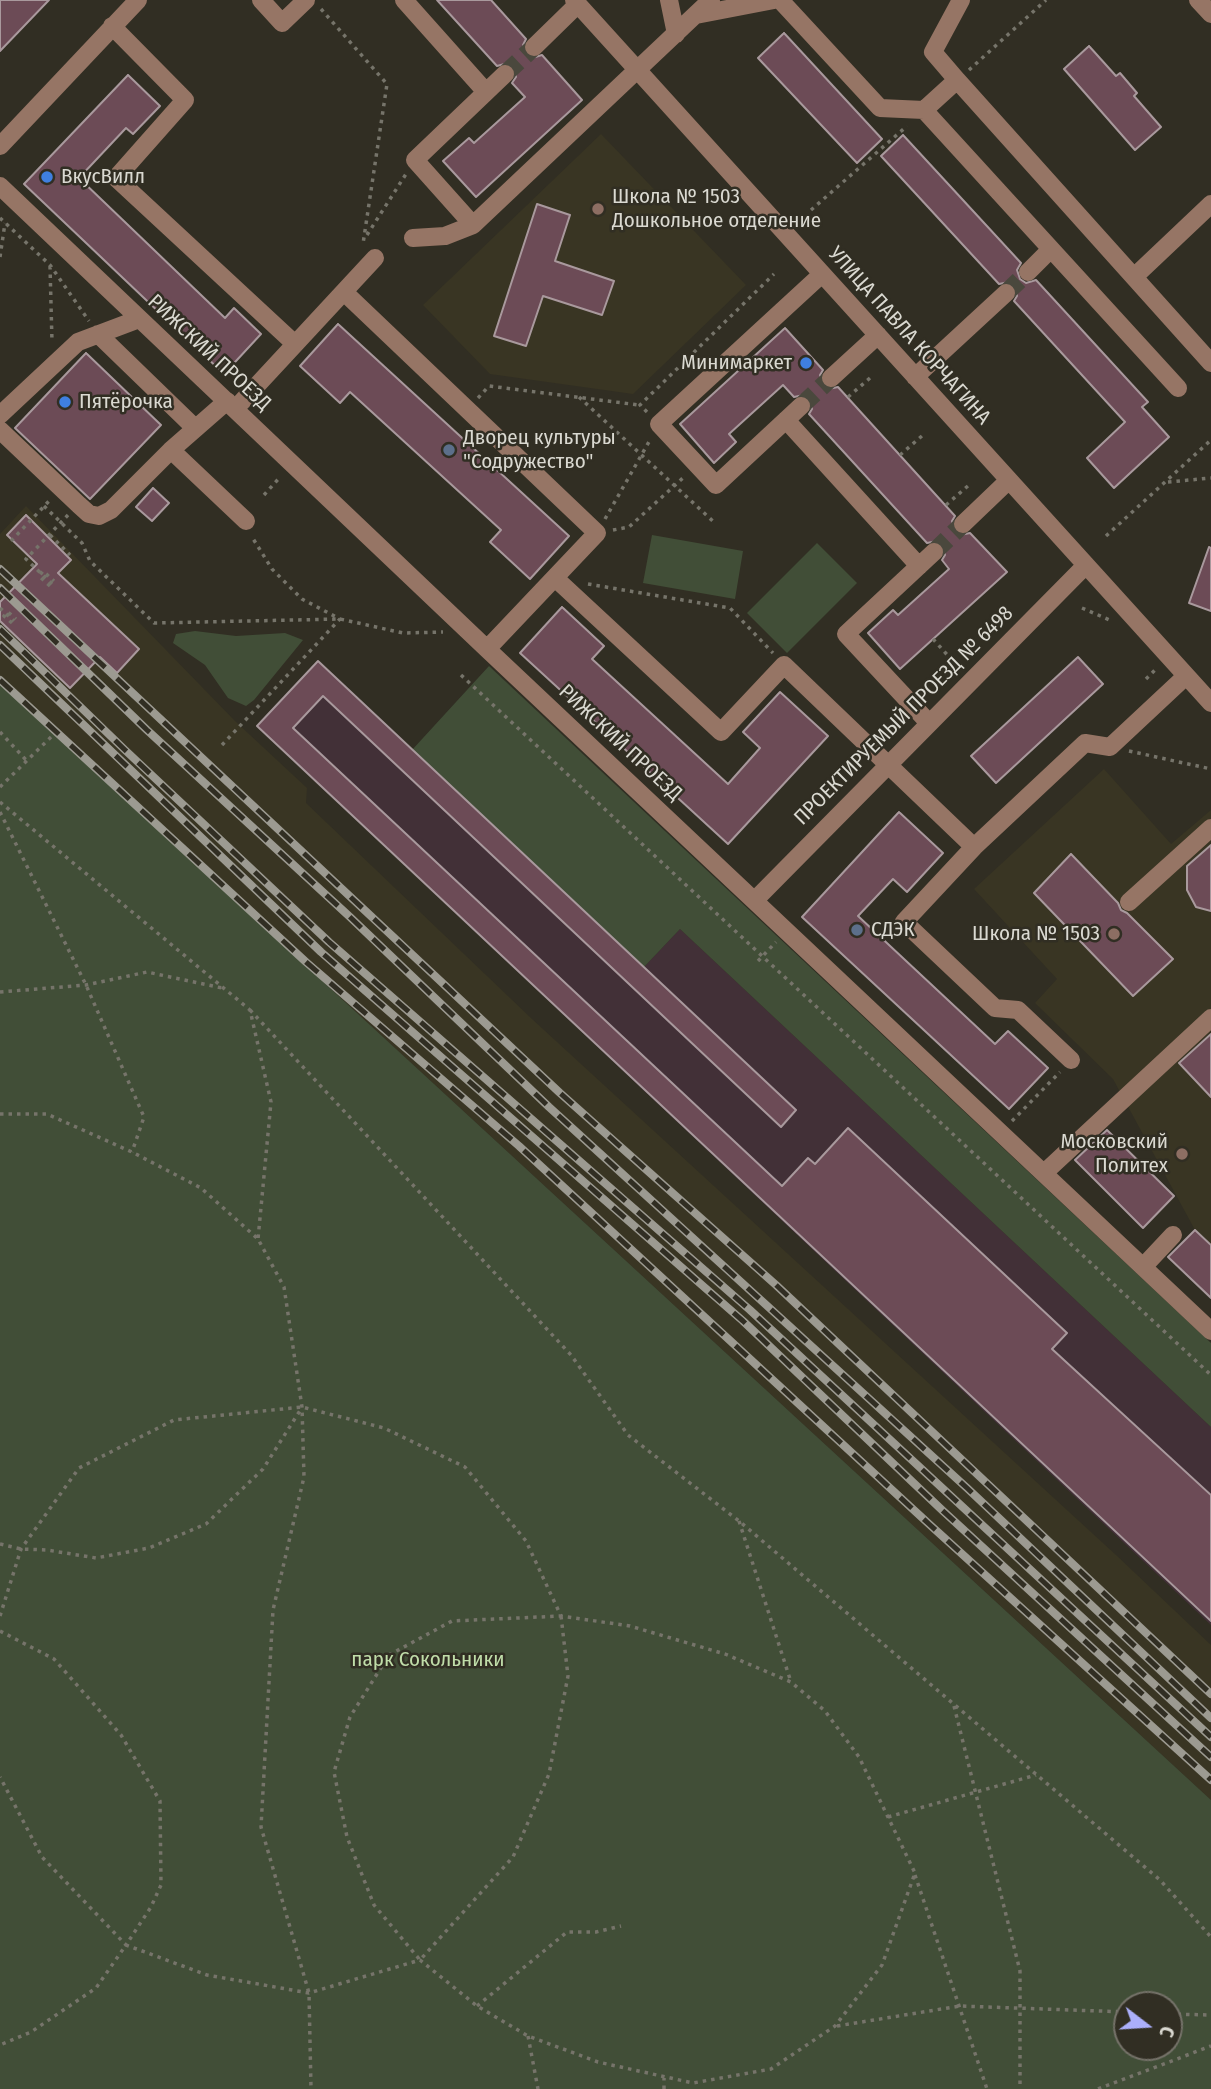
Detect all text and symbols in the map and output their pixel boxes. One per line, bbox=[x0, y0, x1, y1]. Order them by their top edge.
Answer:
place label: ВкусВилл bbox=[61, 164, 145, 190]
marker: ВкусВилл bbox=[39, 169, 55, 185]
place label: Школа № 1503 Дошкольное отделение bbox=[612, 184, 821, 234]
marker: Школа № 1503 Дошкольное отделение bbox=[590, 201, 606, 217]
street label: УЛИЦА ПАВЛА КОРЧАГИНА bbox=[822, 242, 996, 430]
street label: РИЖСКИЙ ПРОЕЗД bbox=[142, 289, 276, 417]
place label: Минимаркет bbox=[681, 350, 792, 376]
marker: Минимаркет bbox=[798, 355, 814, 371]
place label: Пятёрочка bbox=[79, 389, 173, 415]
marker: Пятёрочка bbox=[57, 394, 73, 410]
place label: Дворец культуры "Содружество" bbox=[463, 425, 616, 475]
marker: Дворец культуры "Содружество" bbox=[441, 442, 457, 458]
street label: ПРОЕКТИРУЕМЫЙ ПРОЕЗД № 6498 bbox=[789, 601, 1019, 831]
street label: РИЖСКИЙ ПРОЕЗД bbox=[553, 679, 687, 807]
place label: СДЭК bbox=[871, 917, 915, 943]
place label: Школа № 1503 bbox=[972, 921, 1100, 947]
marker: СДЭК bbox=[849, 922, 865, 938]
marker: Школа № 1503 bbox=[1106, 926, 1122, 942]
place label: Московский Политех bbox=[1060, 1129, 1168, 1179]
marker: Московский Политех bbox=[1174, 1146, 1190, 1162]
park label: парк Сокольники bbox=[351, 1647, 505, 1673]
north arrow bbox=[1113, 1991, 1183, 2061]
text: С bbox=[1154, 2024, 1179, 2040]

